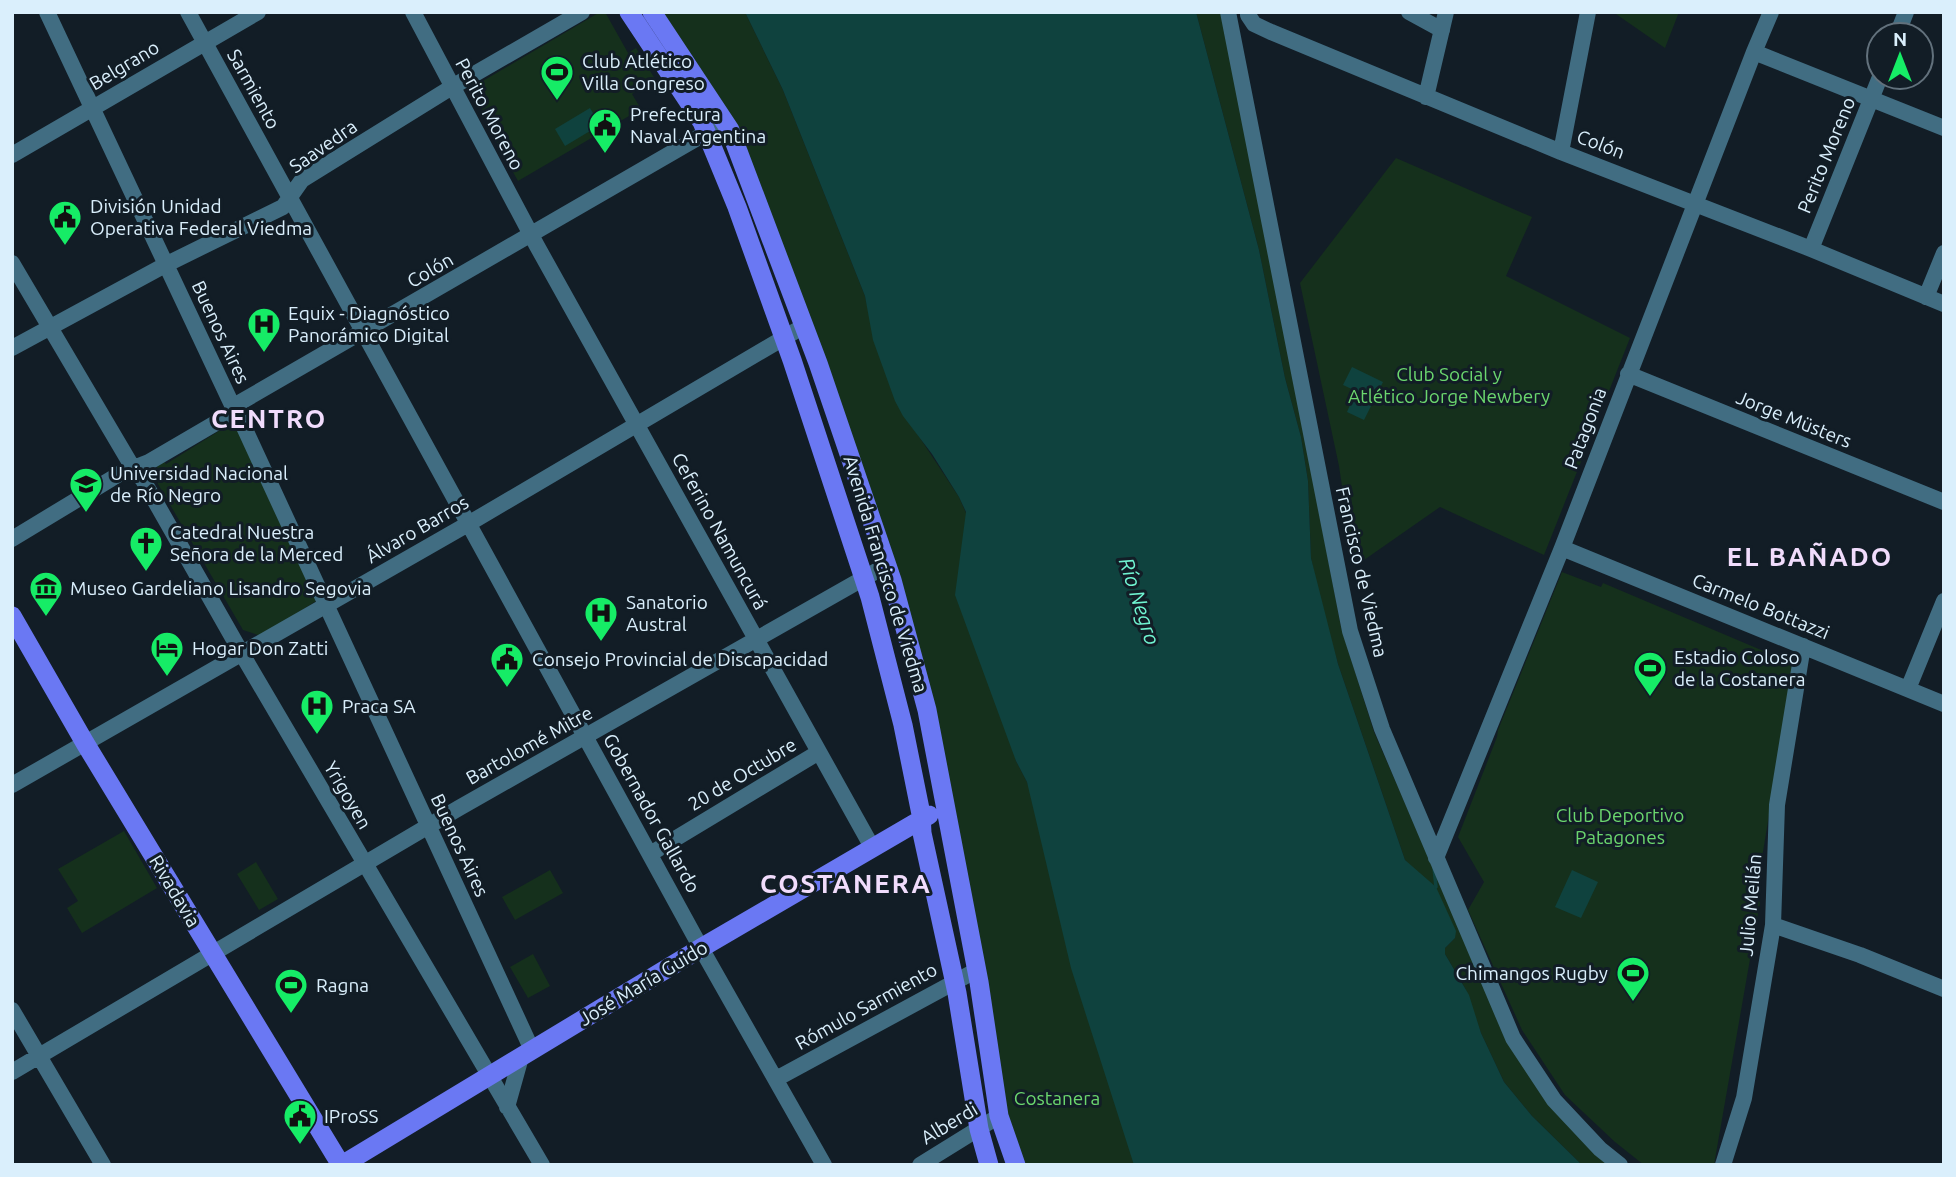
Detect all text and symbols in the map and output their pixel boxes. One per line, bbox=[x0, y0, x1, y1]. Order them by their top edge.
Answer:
north arrow bbox=[1865, 21, 1935, 91]
text: N bbox=[1893, 28, 1907, 50]
street label: Belgrano bbox=[85, 36, 163, 94]
street label: Sarmiento bbox=[223, 45, 285, 133]
place label: Club Atlético Villa Congreso bbox=[582, 50, 705, 94]
sports icon: Club Atlético Villa Congreso bbox=[538, 53, 576, 102]
street label: Perito Moreno bbox=[451, 54, 529, 174]
street label: Perito Moreno bbox=[1793, 94, 1859, 216]
place label: Prefectura Naval Argentina bbox=[630, 103, 766, 147]
public building icon: Prefectura Naval Argentina bbox=[586, 106, 624, 155]
street label: Saavedra bbox=[285, 115, 361, 177]
street label: Colón bbox=[1574, 125, 1628, 163]
place label: División Unidad Operativa Federal Viedma bbox=[90, 195, 312, 239]
public building icon: División Unidad Operativa Federal Viedma bbox=[46, 198, 84, 247]
street label: Colón bbox=[403, 248, 457, 292]
street label: Buenos Aires bbox=[188, 277, 254, 387]
place label: Equix - Diagnóstico Panorámico Digital bbox=[288, 302, 450, 346]
hospital icon: Equix - Diagnóstico Panorámico Digital bbox=[245, 305, 283, 354]
park label: Club Social y Atlético Jorge Newbery bbox=[1348, 363, 1550, 407]
street label: Patagonia bbox=[1559, 384, 1611, 472]
street label: Jorge Müsters bbox=[1733, 386, 1855, 452]
district label: CENTRO bbox=[211, 404, 327, 433]
street label: Ceferino Namuncurá bbox=[668, 449, 772, 613]
street label: Avenida Francisco de Viedma bbox=[839, 453, 933, 695]
place label: Universidad Nacional de Río Negro bbox=[110, 462, 288, 506]
school or university icon: Universidad Nacional de Río Negro bbox=[67, 465, 105, 514]
street label: Francisco de Viedma bbox=[1332, 485, 1392, 659]
street label: Álvaro Barros bbox=[362, 491, 472, 567]
place label: Catedral Nuestra Señora de la Merced bbox=[170, 521, 343, 565]
church icon: Catedral Nuestra Señora de la Merced bbox=[127, 524, 165, 573]
district label: EL BAÑADO bbox=[1727, 542, 1893, 571]
water label: Río Negro bbox=[1115, 554, 1165, 648]
street label: Carmelo Bottazzi bbox=[1689, 568, 1833, 644]
museum icon: Museo Gardeliano Lisandro Segovia bbox=[27, 569, 65, 618]
place label: Museo Gardeliano Lisandro Segovia bbox=[70, 577, 371, 599]
place label: Sanatorio Austral bbox=[626, 591, 708, 635]
hospital icon: Sanatorio Austral bbox=[582, 594, 620, 643]
hotel icon: Hogar Don Zatti bbox=[148, 629, 186, 678]
place label: Hogar Don Zatti bbox=[192, 637, 328, 659]
public building icon: Consejo Provincial de Discapacidad bbox=[488, 640, 526, 689]
place label: Estadio Coloso de la Costanera bbox=[1674, 646, 1806, 690]
place label: Consejo Provincial de Discapacidad bbox=[532, 648, 828, 670]
sports icon: Estadio Coloso de la Costanera bbox=[1631, 649, 1669, 698]
hospital icon: Praca SA bbox=[298, 687, 336, 736]
place label: Praca SA bbox=[342, 695, 416, 717]
street label: Bartolomé Mitre bbox=[462, 701, 596, 789]
street label: Gobernador Gallardo bbox=[599, 730, 705, 896]
street label: 20 de Octubre bbox=[684, 733, 800, 815]
street label: Yrigoyen bbox=[320, 757, 376, 833]
street label: Buenos Aires bbox=[427, 790, 493, 900]
park label: Club Deportivo Patagones bbox=[1556, 804, 1684, 848]
street label: Rivadavia bbox=[145, 851, 205, 931]
street label: Julio Meilán bbox=[1735, 853, 1765, 957]
district label: COSTANERA bbox=[760, 869, 932, 898]
street label: José María Guido bbox=[575, 936, 711, 1030]
sports icon: Chimangos Rugby bbox=[1614, 954, 1652, 1003]
street label: Rómulo Sarmiento bbox=[791, 958, 941, 1054]
place label: Chimangos Rugby bbox=[1455, 962, 1608, 984]
sports icon: Ragna bbox=[272, 966, 310, 1015]
place label: Ragna bbox=[316, 974, 369, 996]
park label: Costanera bbox=[1014, 1087, 1100, 1109]
public building icon: IProSS bbox=[281, 1097, 319, 1146]
street label: Alberdi bbox=[917, 1098, 981, 1148]
place label: IProSS bbox=[324, 1105, 378, 1127]

